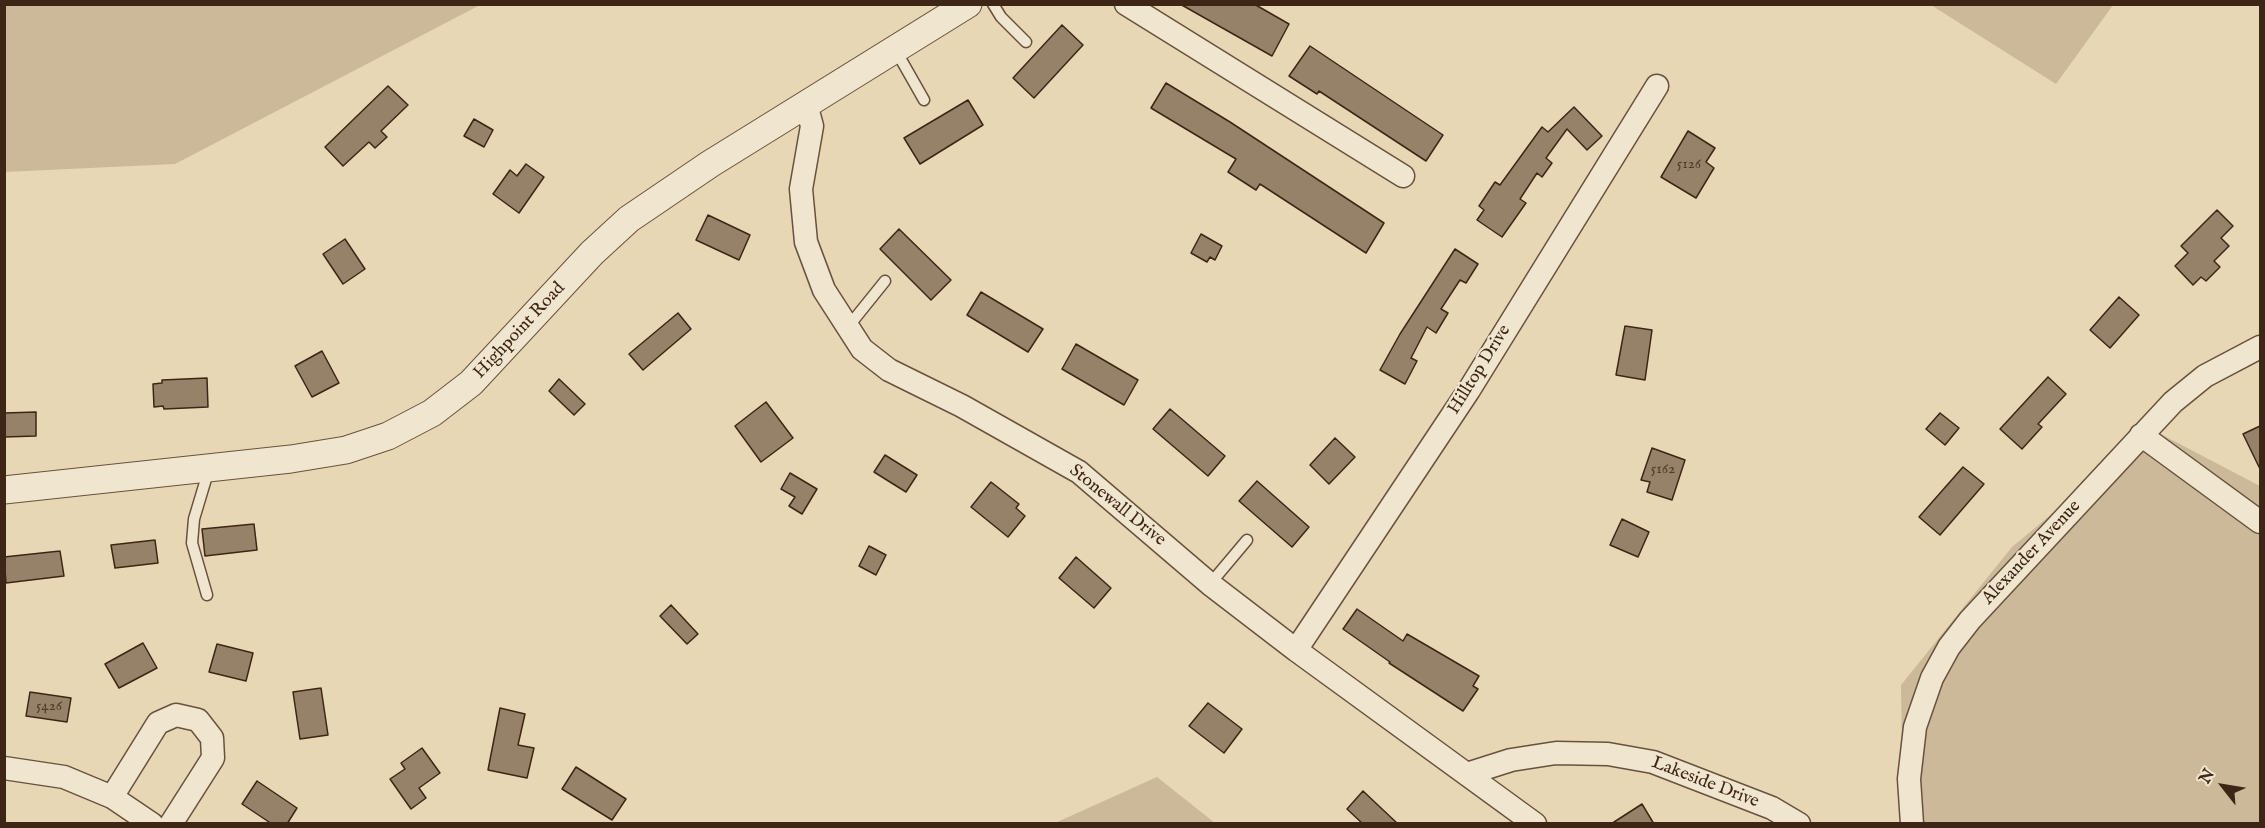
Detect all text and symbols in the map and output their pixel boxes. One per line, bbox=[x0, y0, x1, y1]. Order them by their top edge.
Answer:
house number: 5126 bbox=[1677, 156, 1701, 174]
street label: Highpoint Road bbox=[470, 278, 570, 384]
street label: Hilltop Drive bbox=[1444, 321, 1516, 419]
street label: Stonewall Drive bbox=[1064, 460, 1170, 552]
house number: 5162 bbox=[1651, 461, 1675, 479]
street label: Alexander Avenue bbox=[1978, 496, 2086, 610]
house number: 5426 bbox=[36, 698, 62, 716]
street label: Lakeside Drive bbox=[1648, 753, 1762, 813]
north arrow bbox=[2193, 756, 2253, 816]
text: N bbox=[2195, 766, 2220, 788]

